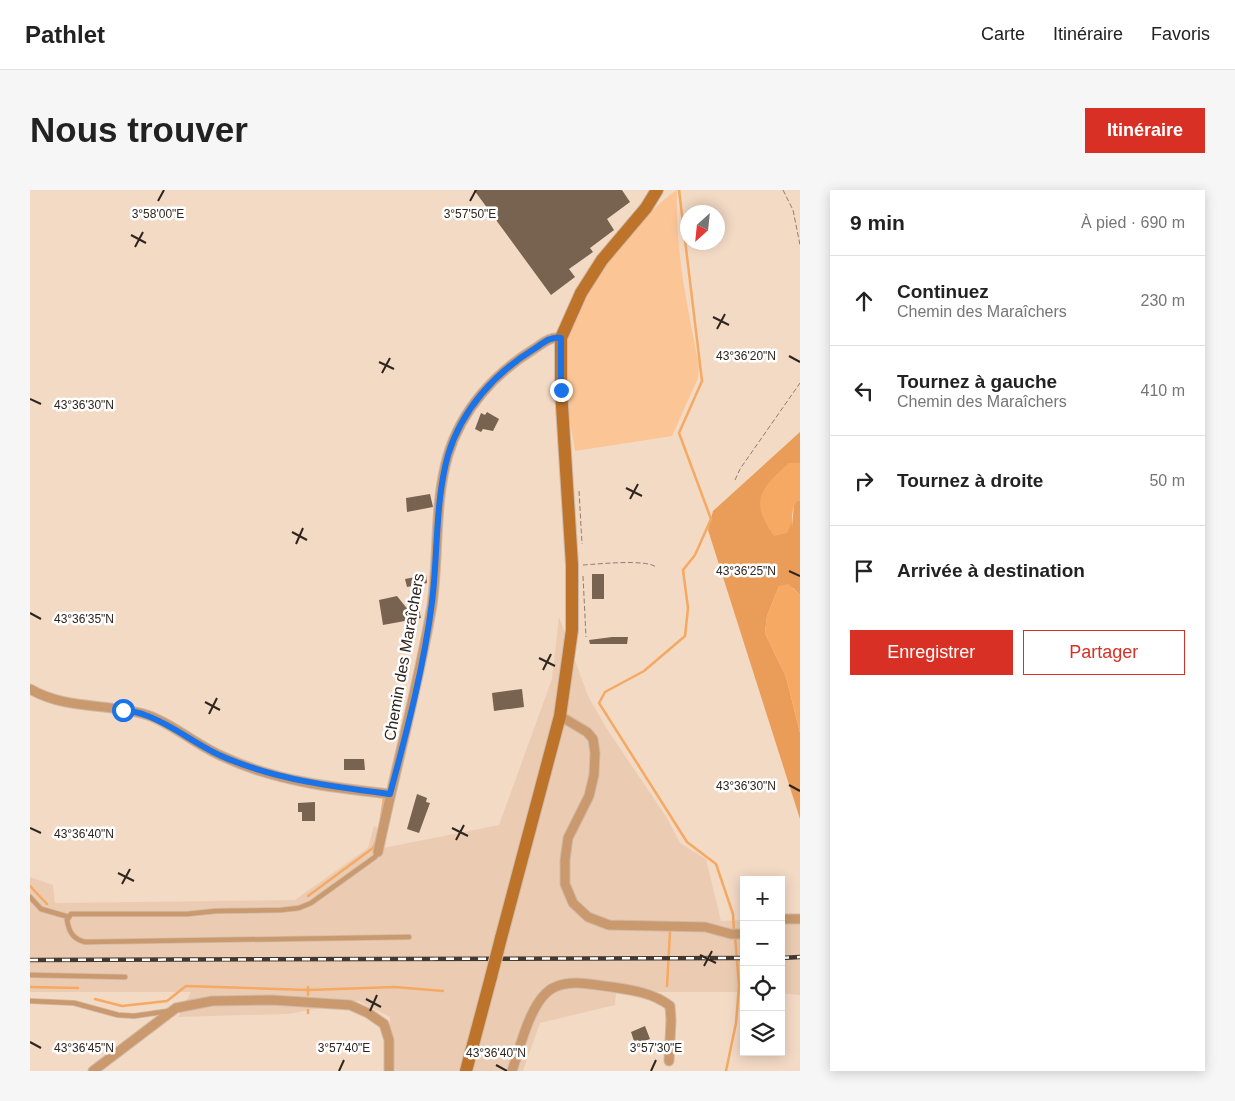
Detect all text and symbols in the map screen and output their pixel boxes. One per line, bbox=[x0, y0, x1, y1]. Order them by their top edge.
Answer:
text: Pathlet bbox=[25, 21, 105, 48]
text: Carte bbox=[981, 24, 1025, 44]
text: Itinéraire bbox=[1053, 24, 1123, 44]
text: Favoris bbox=[1151, 24, 1210, 44]
button: Itinéraire bbox=[1085, 108, 1205, 153]
text: Nous trouver bbox=[30, 110, 248, 149]
north arrow bbox=[680, 205, 725, 250]
text: 3°58'00"E bbox=[132, 207, 184, 221]
text: 3°57'50"E bbox=[444, 207, 496, 221]
text: 9 min bbox=[850, 211, 905, 234]
text: À pied · 690 m bbox=[1081, 214, 1185, 231]
text: Continuez bbox=[897, 281, 989, 302]
icon: ahead bbox=[850, 287, 878, 315]
text: 230 m bbox=[1141, 292, 1185, 309]
text: Chemin des Maraîchers bbox=[897, 303, 1067, 320]
text: 43°36'20"N bbox=[716, 349, 776, 363]
text: Tournez à gauche bbox=[897, 371, 1057, 392]
icon: left bbox=[850, 377, 878, 405]
route end bbox=[550, 379, 573, 402]
text: 410 m bbox=[1141, 382, 1185, 399]
text: Chemin des Maraîchers bbox=[897, 393, 1067, 410]
text: 43°36'30"N bbox=[54, 398, 114, 412]
icon: right bbox=[850, 467, 878, 495]
text: Tournez à droite bbox=[897, 470, 1043, 491]
text: 50 m bbox=[1149, 472, 1185, 489]
icon: arrive bbox=[850, 557, 878, 585]
text: Arrivée à destination bbox=[897, 560, 1085, 581]
text: 43°36'25"N bbox=[716, 564, 776, 578]
street label: Chemin des Maraîchers bbox=[381, 572, 427, 742]
text: 43°36'35"N bbox=[54, 612, 114, 626]
button: Enregistrer bbox=[850, 630, 1013, 675]
button: Partager bbox=[1023, 630, 1185, 675]
route start bbox=[112, 699, 135, 722]
text: 43°36'30"N bbox=[716, 779, 776, 793]
text: 43°36'40"N bbox=[54, 827, 114, 841]
map controls bbox=[740, 876, 785, 1056]
button: + bbox=[740, 876, 785, 921]
button: − bbox=[740, 921, 785, 966]
button: locate bbox=[740, 966, 785, 1011]
button: layers bbox=[740, 1011, 785, 1056]
text: 43°36'45"N bbox=[54, 1041, 114, 1055]
text: 3°57'40"E bbox=[318, 1041, 370, 1055]
text: 3°57'30"E bbox=[630, 1041, 682, 1055]
text: 43°36'40"N bbox=[466, 1046, 526, 1060]

